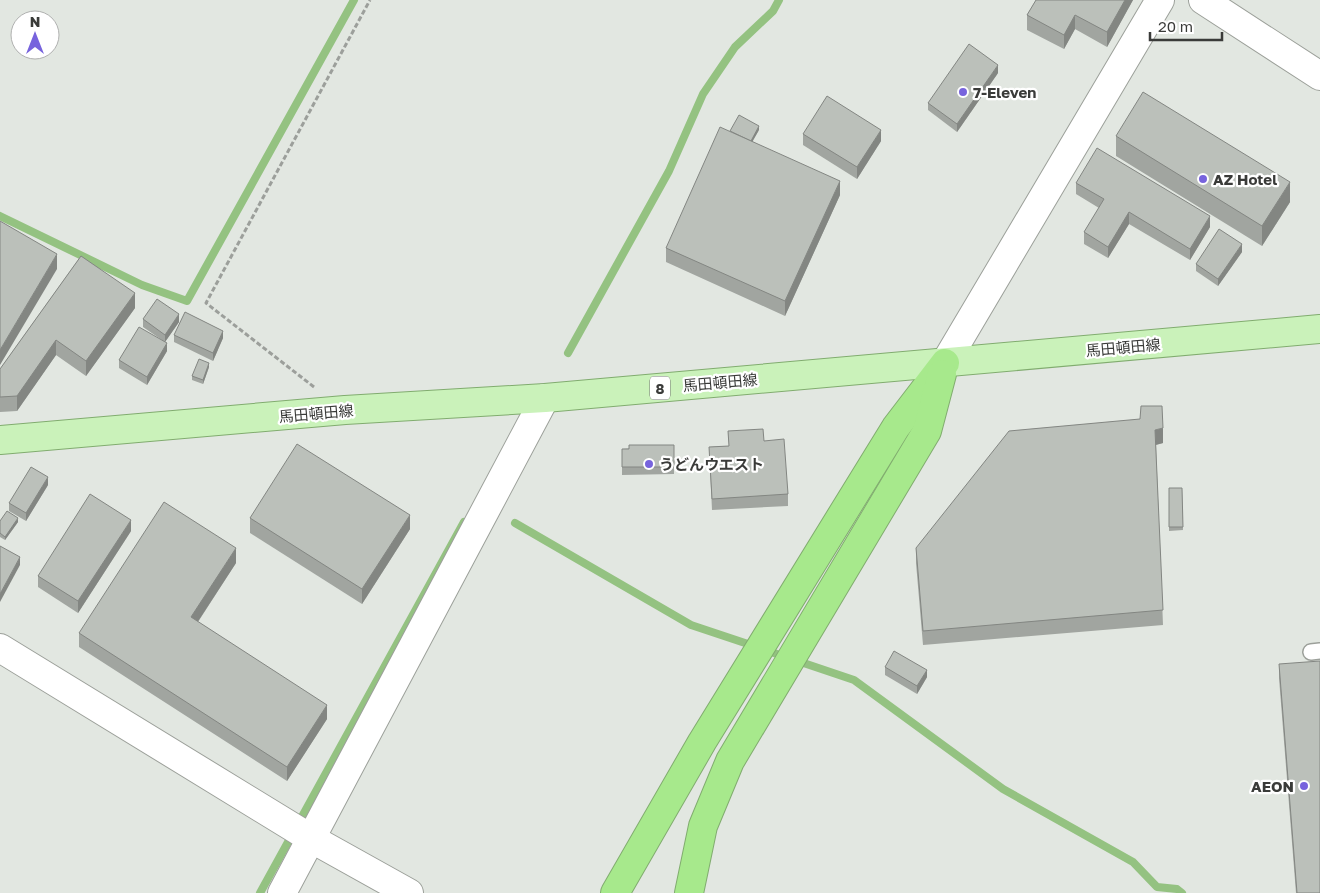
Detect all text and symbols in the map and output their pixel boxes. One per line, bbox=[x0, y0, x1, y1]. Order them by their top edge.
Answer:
north arrow bbox=[10, 10, 60, 60]
scale bar bbox=[1150, 10, 1222, 42]
text: N bbox=[30, 13, 40, 30]
text: 20 m bbox=[1158, 17, 1193, 35]
place label: 7-Eleven bbox=[973, 83, 1036, 101]
marker: 7-Eleven bbox=[957, 86, 969, 98]
place label: AZ Hotel bbox=[1213, 170, 1277, 188]
marker: AZ Hotel bbox=[1197, 173, 1209, 185]
street label: 馬田頓田線 bbox=[1085, 335, 1161, 359]
street label: 馬田頓田線 bbox=[682, 370, 758, 394]
road number: 8 bbox=[650, 376, 670, 399]
street label: 馬田頓田線 bbox=[278, 401, 354, 425]
place label: うどんウエスト bbox=[659, 455, 764, 473]
marker: うどんウエスト bbox=[643, 458, 655, 470]
place label: AEON bbox=[1251, 777, 1294, 795]
marker: AEON bbox=[1298, 780, 1310, 792]

